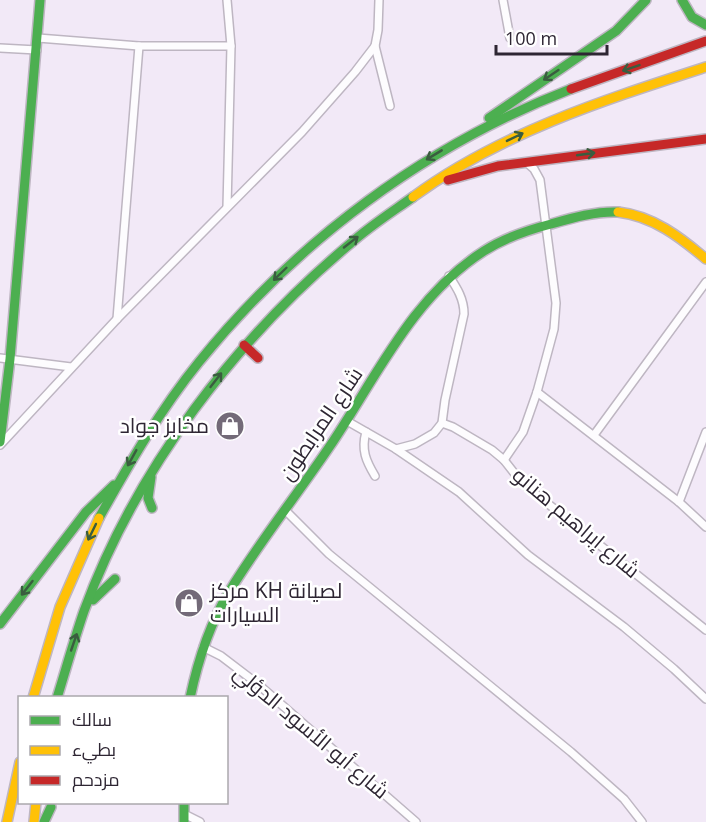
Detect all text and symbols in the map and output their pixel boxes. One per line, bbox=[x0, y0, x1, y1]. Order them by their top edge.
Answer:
scale bar bbox=[496, 18, 607, 56]
text: 100 m bbox=[505, 26, 557, 50]
one-way arrow bbox=[622, 63, 641, 74]
one-way arrow bbox=[544, 69, 560, 81]
one-way arrow bbox=[505, 131, 523, 143]
one-way arrow bbox=[576, 149, 596, 160]
one-way arrow bbox=[426, 150, 443, 162]
one-way arrow bbox=[343, 236, 359, 249]
one-way arrow bbox=[273, 267, 288, 281]
street label: شارع المرابطون bbox=[272, 361, 369, 486]
one-way arrow bbox=[209, 372, 222, 388]
shop icon: مخابز جواد bbox=[214, 410, 246, 442]
place label: مخابز جواد bbox=[120, 411, 209, 439]
one-way arrow bbox=[126, 448, 137, 466]
street label: شارع إبراهيم هنانو bbox=[506, 461, 646, 585]
one-way arrow bbox=[86, 523, 98, 541]
place label: مركز KH لصيانة السيارات bbox=[209, 576, 342, 628]
one-way arrow bbox=[20, 580, 33, 596]
shop icon: مركز KH لصيانة السيارات bbox=[173, 587, 205, 619]
one-way arrow bbox=[69, 633, 80, 651]
street label: شارع أبو الأسود الدؤلي bbox=[226, 658, 395, 807]
legend bbox=[18, 696, 228, 804]
text: سالك bbox=[72, 707, 112, 731]
text: بطيء bbox=[72, 737, 116, 764]
text: مزدحم bbox=[72, 767, 120, 792]

